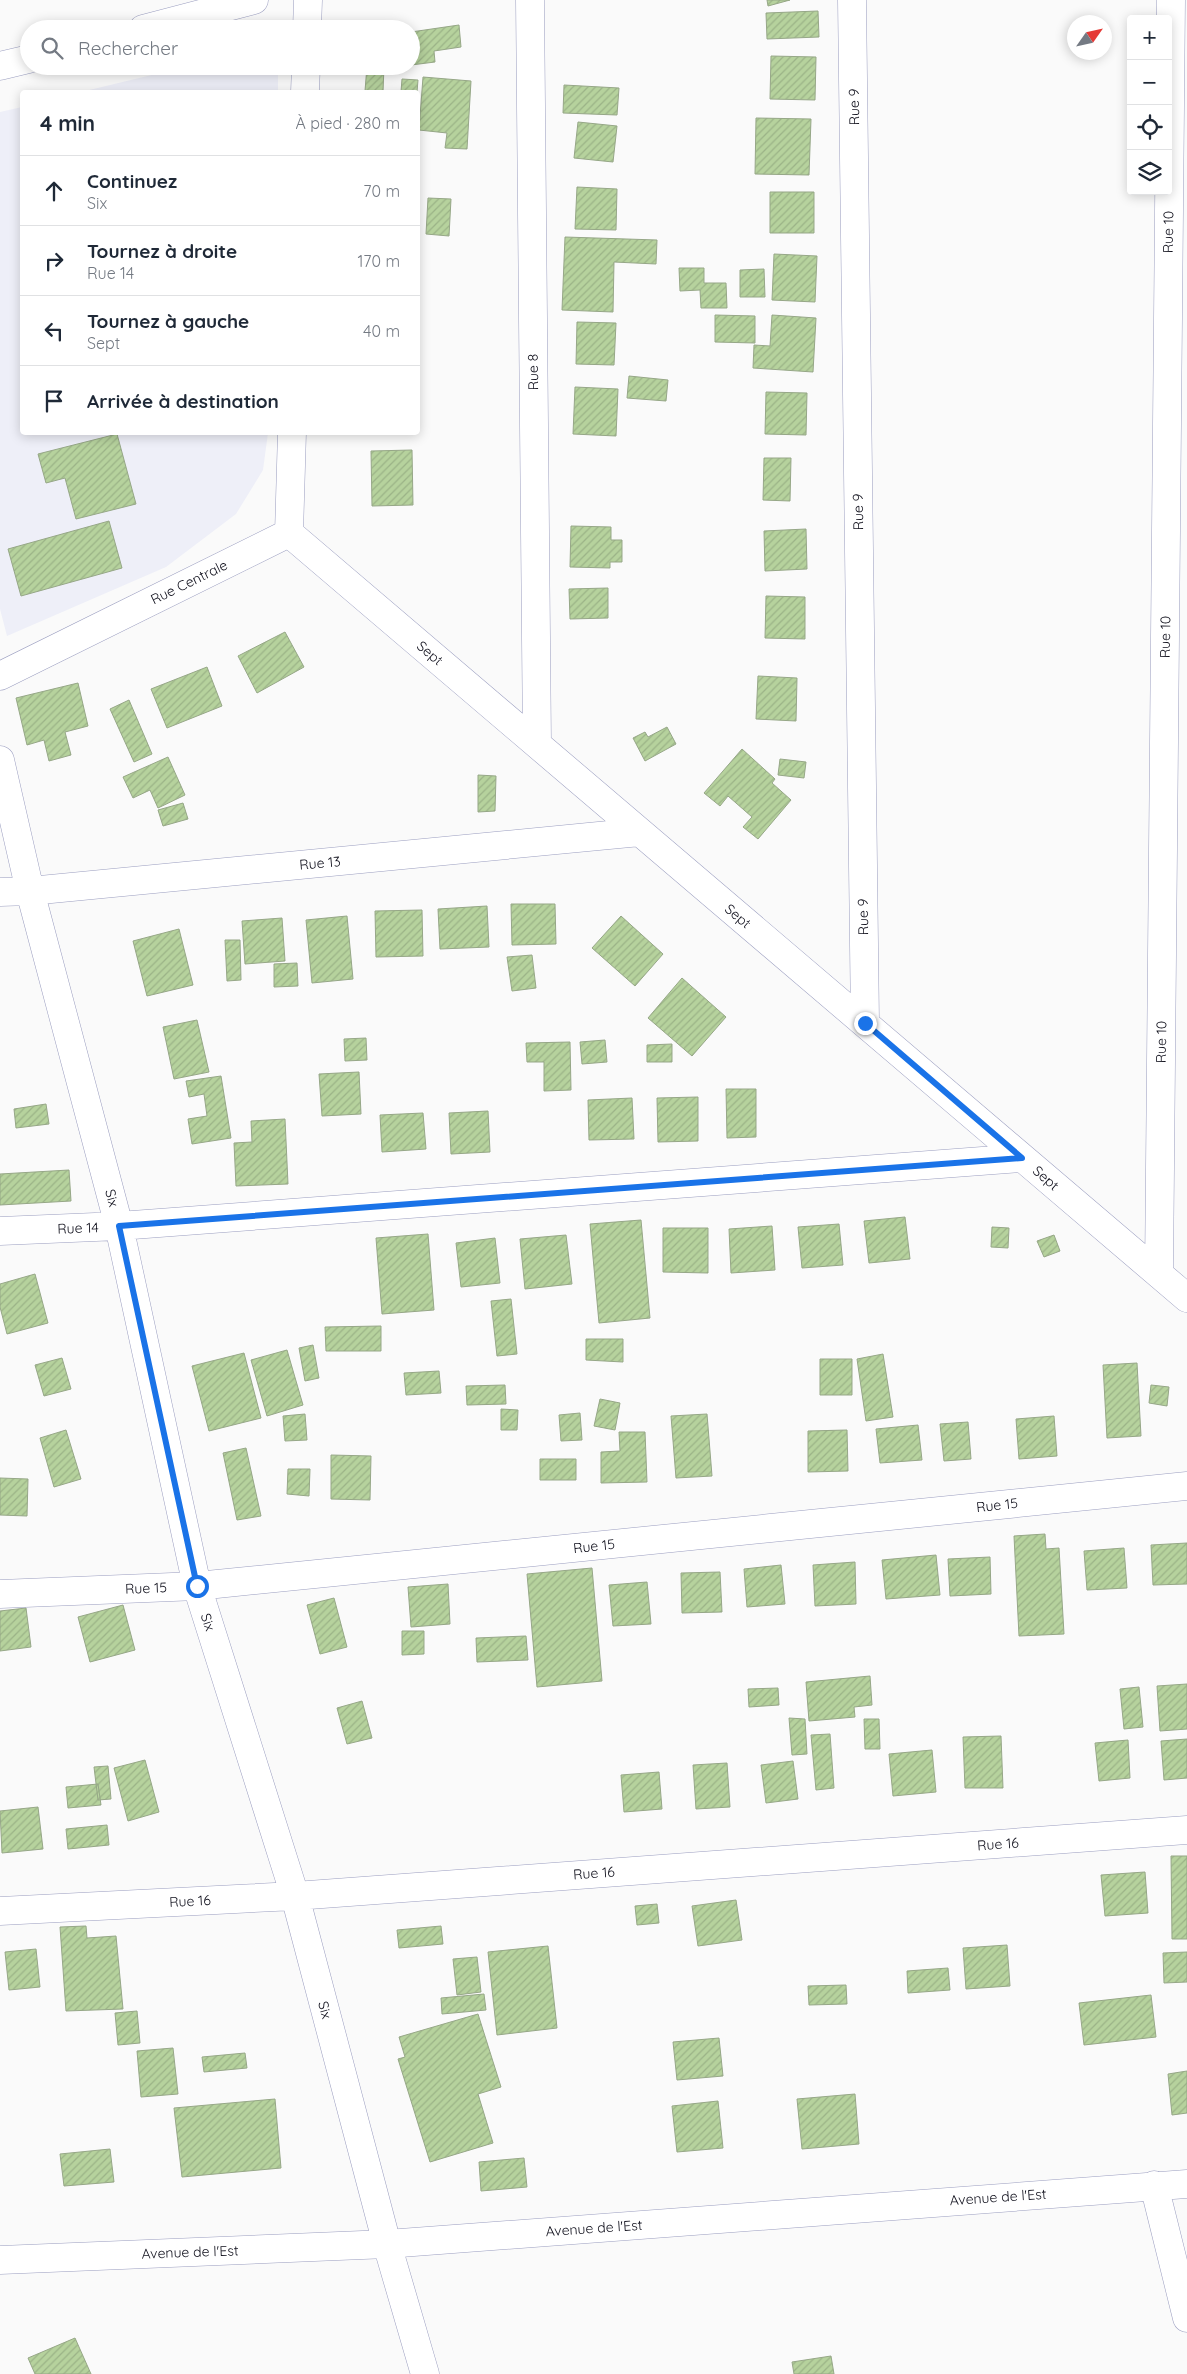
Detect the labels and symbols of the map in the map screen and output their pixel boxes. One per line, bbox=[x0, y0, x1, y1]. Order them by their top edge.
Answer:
north arrow bbox=[1067, 15, 1112, 60]
street label: Rue 9 bbox=[845, 88, 863, 126]
street label: Rue 10 bbox=[1159, 211, 1177, 253]
street label: Rue 8 bbox=[524, 354, 542, 390]
street label: Rue 9 bbox=[849, 493, 867, 531]
street label: Rue Centrale bbox=[148, 556, 231, 608]
street label: Rue 10 bbox=[1156, 616, 1174, 658]
street label: Sept bbox=[413, 637, 447, 669]
street label: Rue 13 bbox=[299, 852, 341, 874]
street label: Rue 9 bbox=[854, 898, 872, 936]
street label: Sept bbox=[721, 900, 755, 932]
route end bbox=[854, 1012, 877, 1035]
street label: Rue 10 bbox=[1152, 1021, 1170, 1063]
street label: Sept bbox=[1029, 1162, 1063, 1194]
street label: Six bbox=[101, 1187, 123, 1209]
street label: Rue 14 bbox=[57, 1218, 99, 1238]
street label: Rue 15 bbox=[975, 1494, 1019, 1516]
street label: Rue 15 bbox=[572, 1535, 616, 1557]
route start bbox=[186, 1575, 209, 1598]
street label: Rue 15 bbox=[125, 1578, 167, 1598]
street label: Six bbox=[197, 1611, 219, 1633]
street label: Rue 16 bbox=[977, 1834, 1020, 1854]
street label: Rue 16 bbox=[573, 1863, 616, 1883]
street label: Rue 16 bbox=[169, 1891, 212, 1911]
street label: Six bbox=[314, 1999, 336, 2021]
street label: Avenue de l'Est bbox=[949, 2185, 1047, 2209]
street label: Avenue de l'Est bbox=[545, 2216, 643, 2240]
street label: Avenue de l'Est bbox=[141, 2241, 239, 2263]

